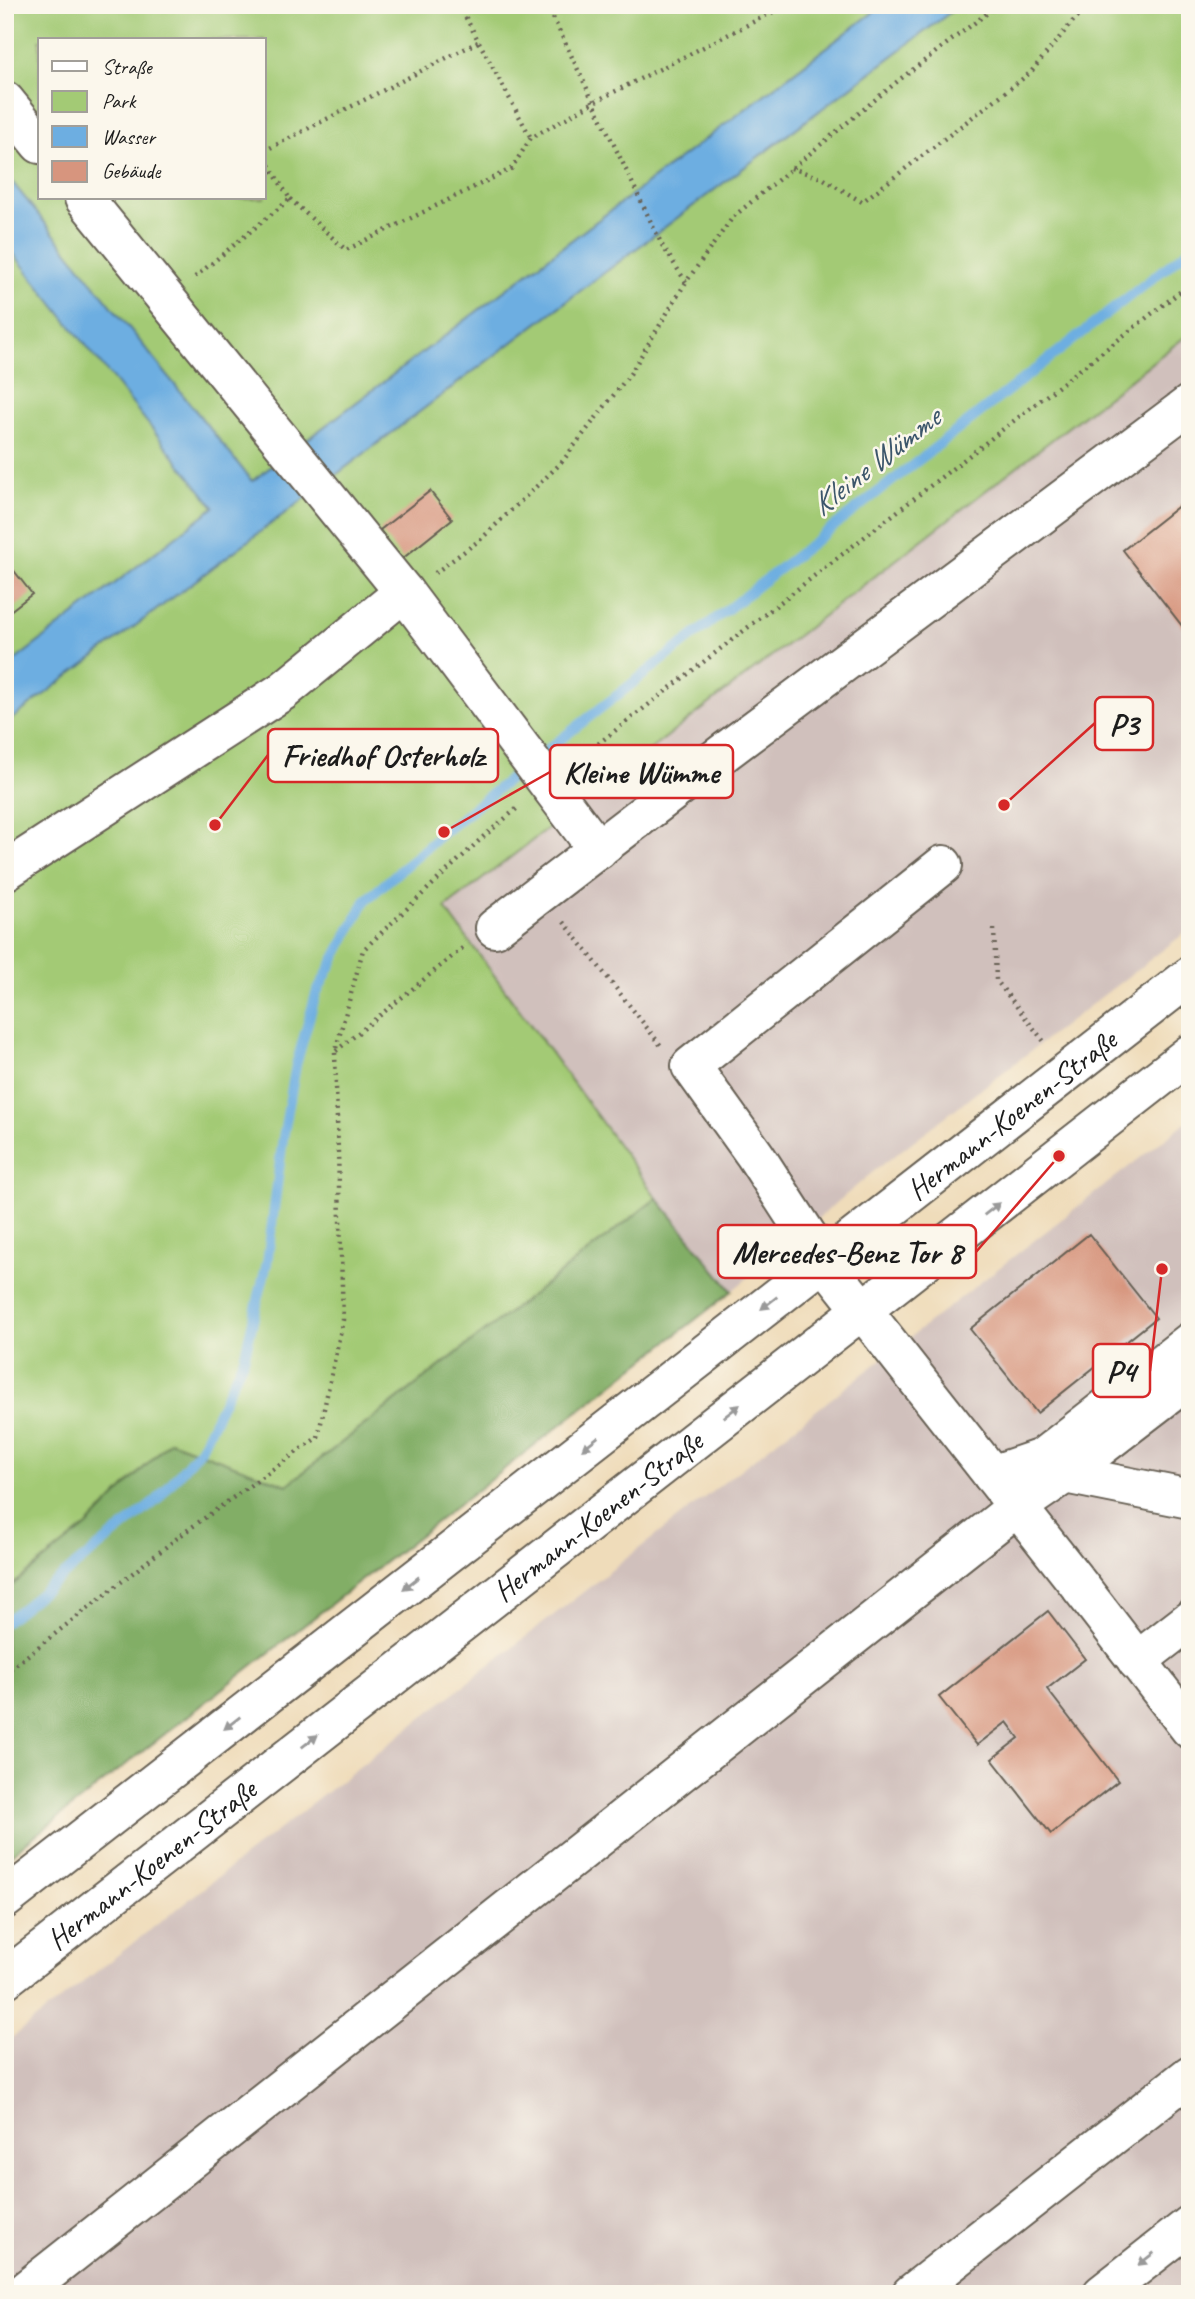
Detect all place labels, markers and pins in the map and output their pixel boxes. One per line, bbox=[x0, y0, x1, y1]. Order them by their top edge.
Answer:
callout: P3 bbox=[1095, 697, 1153, 750]
callout: Friedhof Osterholz bbox=[268, 729, 498, 782]
callout: Kleine Wümme bbox=[550, 745, 733, 798]
callout: Mercedes-Benz Tor 8 bbox=[718, 1225, 976, 1278]
callout: P4 bbox=[1093, 1344, 1150, 1397]

